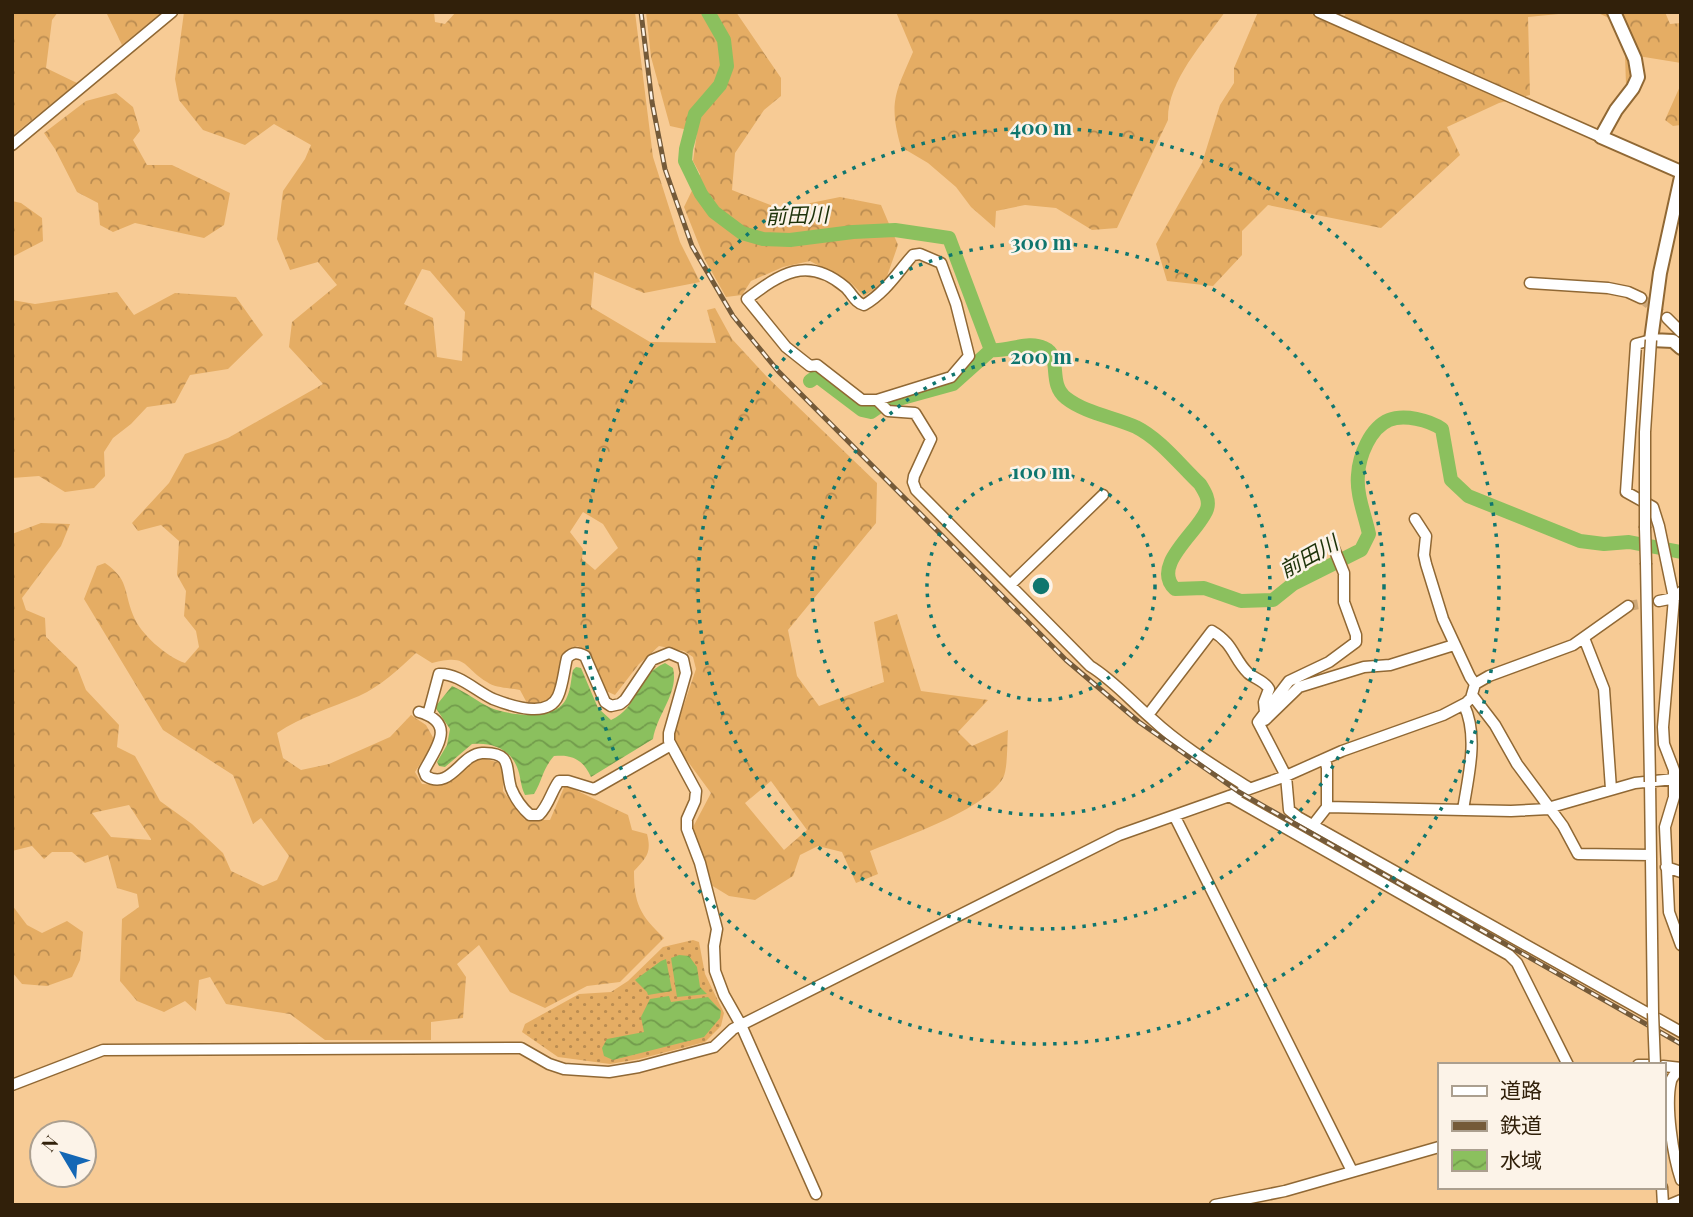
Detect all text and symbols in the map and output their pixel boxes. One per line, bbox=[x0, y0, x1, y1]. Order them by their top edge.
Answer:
text: 400 m bbox=[1010, 112, 1072, 140]
water label: 前田川 bbox=[765, 199, 831, 229]
text: 300 m bbox=[1010, 227, 1072, 255]
text: 200 m bbox=[1010, 341, 1072, 369]
text: 100 m bbox=[1011, 456, 1071, 484]
water label: 前田川 bbox=[1274, 527, 1344, 583]
centre of rings bbox=[1029, 574, 1053, 598]
legend bbox=[1438, 1063, 1665, 1189]
text: 道路 bbox=[1500, 1075, 1542, 1103]
text: 鉄道 bbox=[1500, 1110, 1542, 1138]
north arrow bbox=[28, 1119, 98, 1189]
text: N bbox=[34, 1129, 63, 1156]
text: 水域 bbox=[1500, 1145, 1542, 1173]

